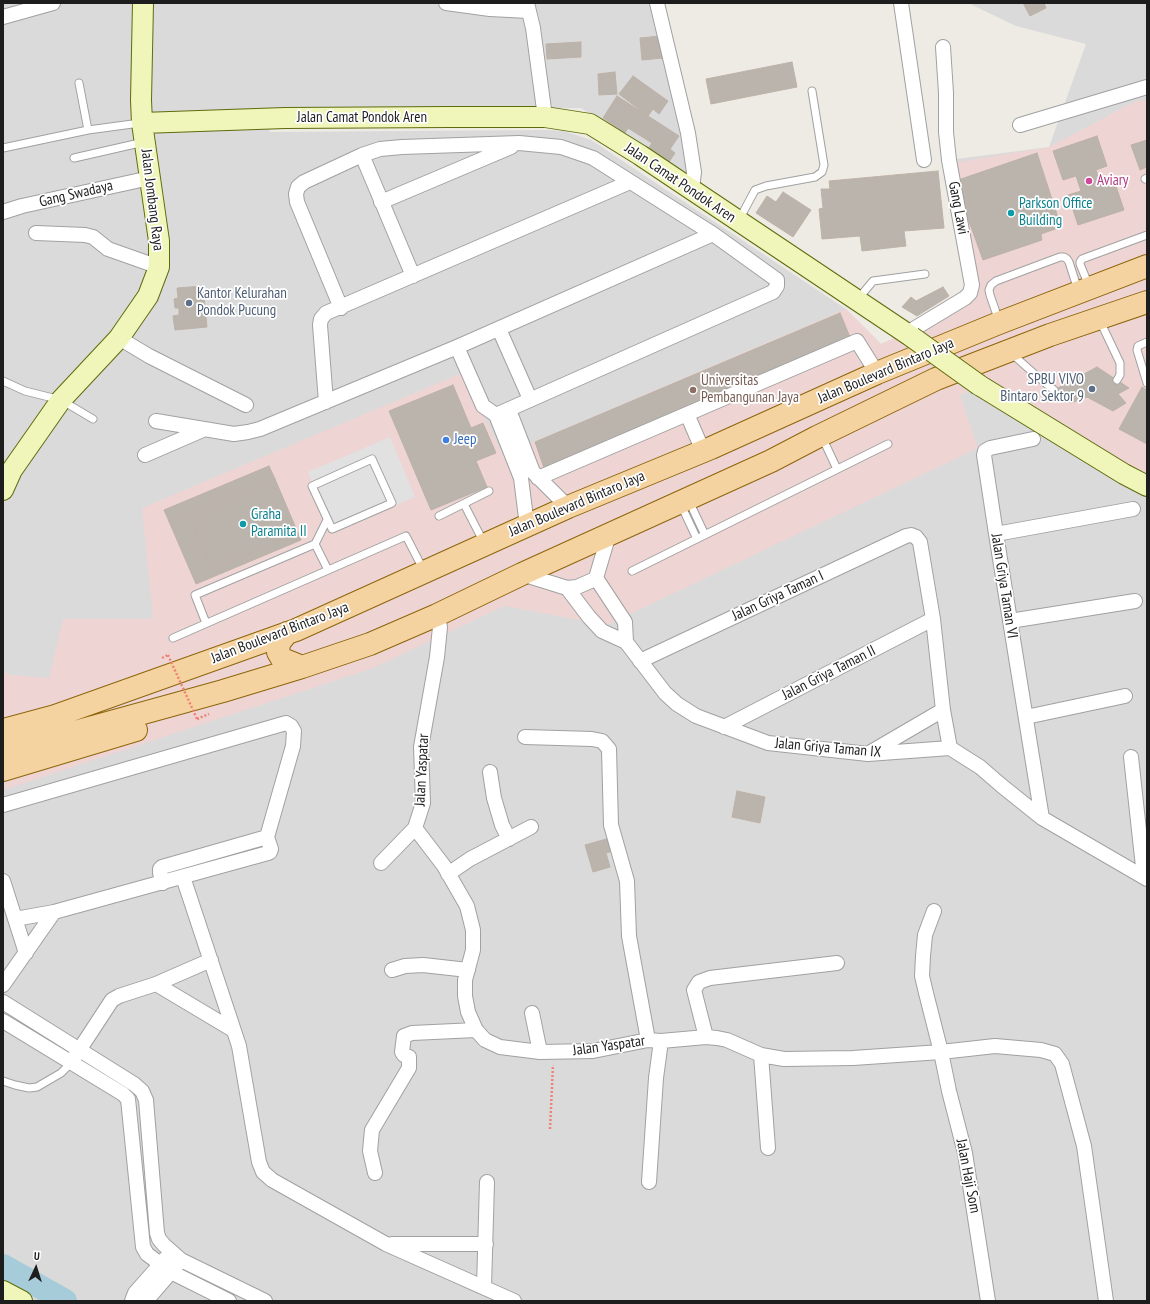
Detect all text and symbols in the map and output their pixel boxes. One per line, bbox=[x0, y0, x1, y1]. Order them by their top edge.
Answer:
street label: Jalan Camat Pondok Aren bbox=[297, 109, 427, 127]
street label: Jalan Camat Pondok Aren bbox=[621, 139, 739, 227]
street label: Jalan Jombang Raya bbox=[137, 148, 167, 252]
place label: Aviary bbox=[1097, 172, 1128, 190]
marker: Aviary bbox=[1084, 176, 1094, 186]
street label: Gang Swadaya bbox=[37, 177, 115, 211]
street label: Gang Lawi bbox=[944, 180, 972, 236]
place label: Parkson Office Building bbox=[1019, 195, 1093, 230]
marker: Parkson Office Building bbox=[1006, 208, 1016, 218]
place label: Kantor Kelurahan Pondok Pucung bbox=[197, 285, 287, 320]
marker: Kantor Kelurahan Pondok Pucung bbox=[184, 298, 194, 308]
street label: Jalan Boulevard Bintaro Jaya bbox=[815, 334, 957, 408]
place label: SPBU VIVO Bintaro Sektor 9 bbox=[1000, 371, 1084, 406]
place label: Universitas Pembangunan Jaya bbox=[701, 372, 799, 407]
marker: SPBU VIVO Bintaro Sektor 9 bbox=[1087, 384, 1097, 394]
marker: Universitas Pembangunan Jaya bbox=[688, 385, 698, 395]
place label: Jeep bbox=[454, 431, 476, 449]
marker: Jeep bbox=[441, 435, 451, 445]
street label: Jalan Boulevard Bintaro Jaya bbox=[506, 467, 648, 541]
place label: Graha Paramita II bbox=[251, 506, 307, 541]
marker: Graha Paramita II bbox=[238, 519, 248, 529]
street label: Jalan Griya Taman VI bbox=[987, 532, 1021, 640]
street label: Jalan Griya Taman I bbox=[729, 567, 827, 625]
street label: Jalan Boulevard Bintaro Jaya bbox=[209, 598, 351, 668]
street label: Jalan Griya Taman II bbox=[779, 642, 879, 704]
street label: Jalan Yaspatar bbox=[411, 733, 433, 807]
street label: Jalan Griya Taman IX bbox=[774, 734, 882, 762]
street label: Jalan Yaspatar bbox=[572, 1032, 646, 1060]
street label: Jalan Haji Som bbox=[952, 1137, 984, 1215]
north arrow bbox=[16, 1248, 56, 1288]
text: U bbox=[34, 1249, 40, 1263]

